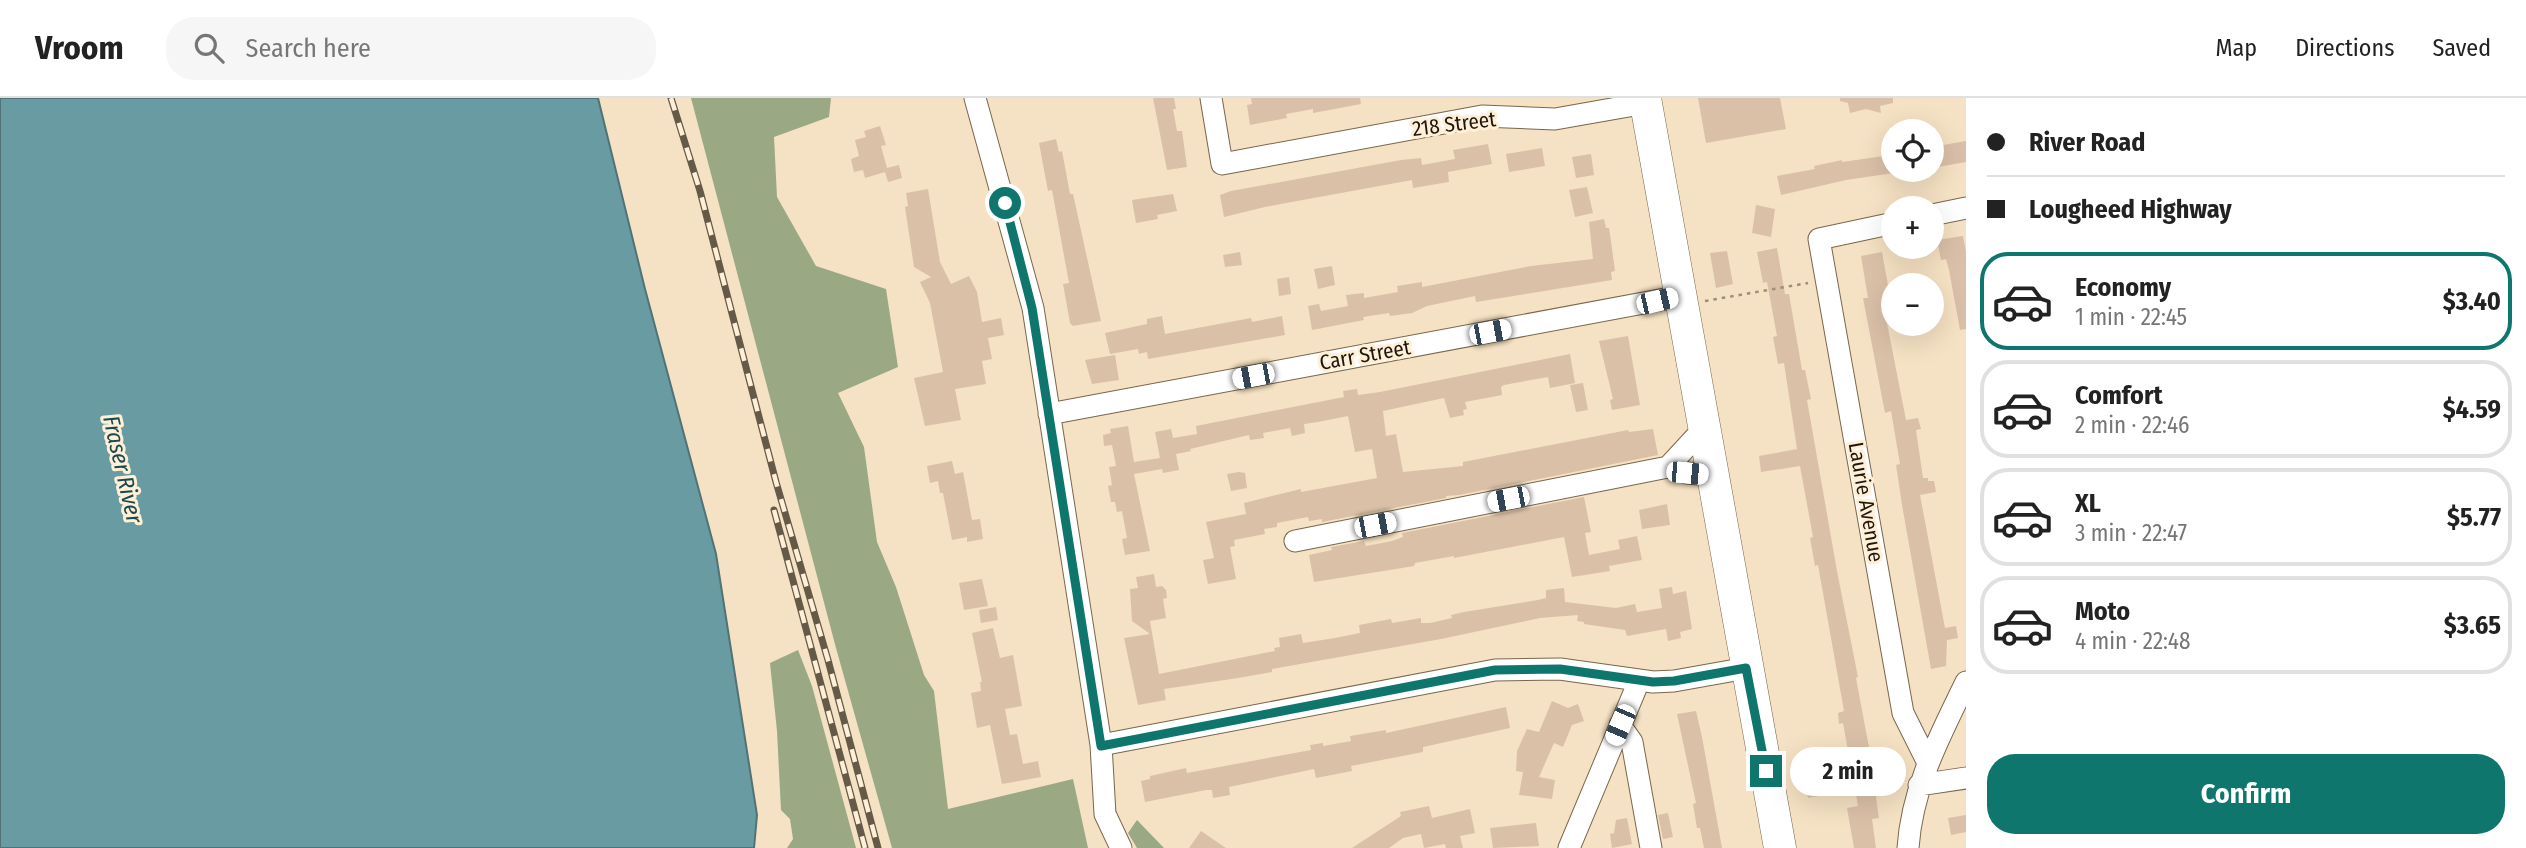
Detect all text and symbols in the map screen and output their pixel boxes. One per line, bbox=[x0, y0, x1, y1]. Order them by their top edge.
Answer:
search box bbox=[166, 17, 656, 80]
text: Vroom bbox=[35, 28, 124, 68]
icon: search bbox=[190, 29, 228, 67]
text: Search here bbox=[246, 33, 371, 64]
text: Map bbox=[2216, 34, 2257, 62]
text: Directions bbox=[2295, 34, 2394, 62]
text: Saved bbox=[2432, 34, 2491, 62]
street label: 218 Street bbox=[1411, 106, 1497, 142]
map controls bbox=[1881, 119, 1944, 336]
button: locate bbox=[1881, 119, 1944, 182]
text: River Road bbox=[2029, 127, 2145, 158]
route start bbox=[989, 187, 1021, 219]
text: Lougheed Highway bbox=[2029, 194, 2232, 225]
button: + bbox=[1881, 196, 1944, 259]
icon: car bbox=[1991, 270, 2054, 333]
text: Economy bbox=[2075, 272, 2171, 303]
button: − bbox=[1881, 273, 1944, 336]
car bbox=[1635, 286, 1680, 316]
text: $3.40 bbox=[2443, 286, 2501, 317]
text: 1 min · 22:45 bbox=[2075, 303, 2187, 331]
car bbox=[1468, 318, 1513, 346]
street label: Carr Street bbox=[1317, 334, 1413, 376]
car bbox=[1231, 362, 1276, 390]
icon: car bbox=[1991, 378, 2054, 441]
text: Comfort bbox=[2075, 380, 2163, 411]
text: $4.59 bbox=[2443, 394, 2501, 425]
text: 2 min · 22:46 bbox=[2075, 411, 2189, 439]
water label: Fraser River bbox=[97, 412, 149, 527]
street label: Laurie Avenue bbox=[1843, 440, 1889, 564]
car bbox=[1666, 461, 1709, 485]
car bbox=[1486, 485, 1531, 513]
icon: car bbox=[1991, 486, 2054, 549]
text: XL bbox=[2075, 488, 2101, 519]
text: $5.77 bbox=[2447, 502, 2501, 533]
car bbox=[1353, 511, 1398, 539]
text: 3 min · 22:47 bbox=[2075, 519, 2187, 547]
icon: car bbox=[1991, 594, 2054, 657]
text: Moto bbox=[2075, 596, 2130, 627]
text: $3.65 bbox=[2444, 610, 2501, 641]
text: 4 min · 22:48 bbox=[2075, 627, 2191, 655]
car bbox=[1603, 702, 1638, 748]
callout: 2 min bbox=[1790, 746, 1906, 796]
button: Confirm bbox=[1987, 754, 2505, 834]
route end bbox=[1750, 755, 1782, 787]
text: 2 min bbox=[1823, 757, 1874, 785]

